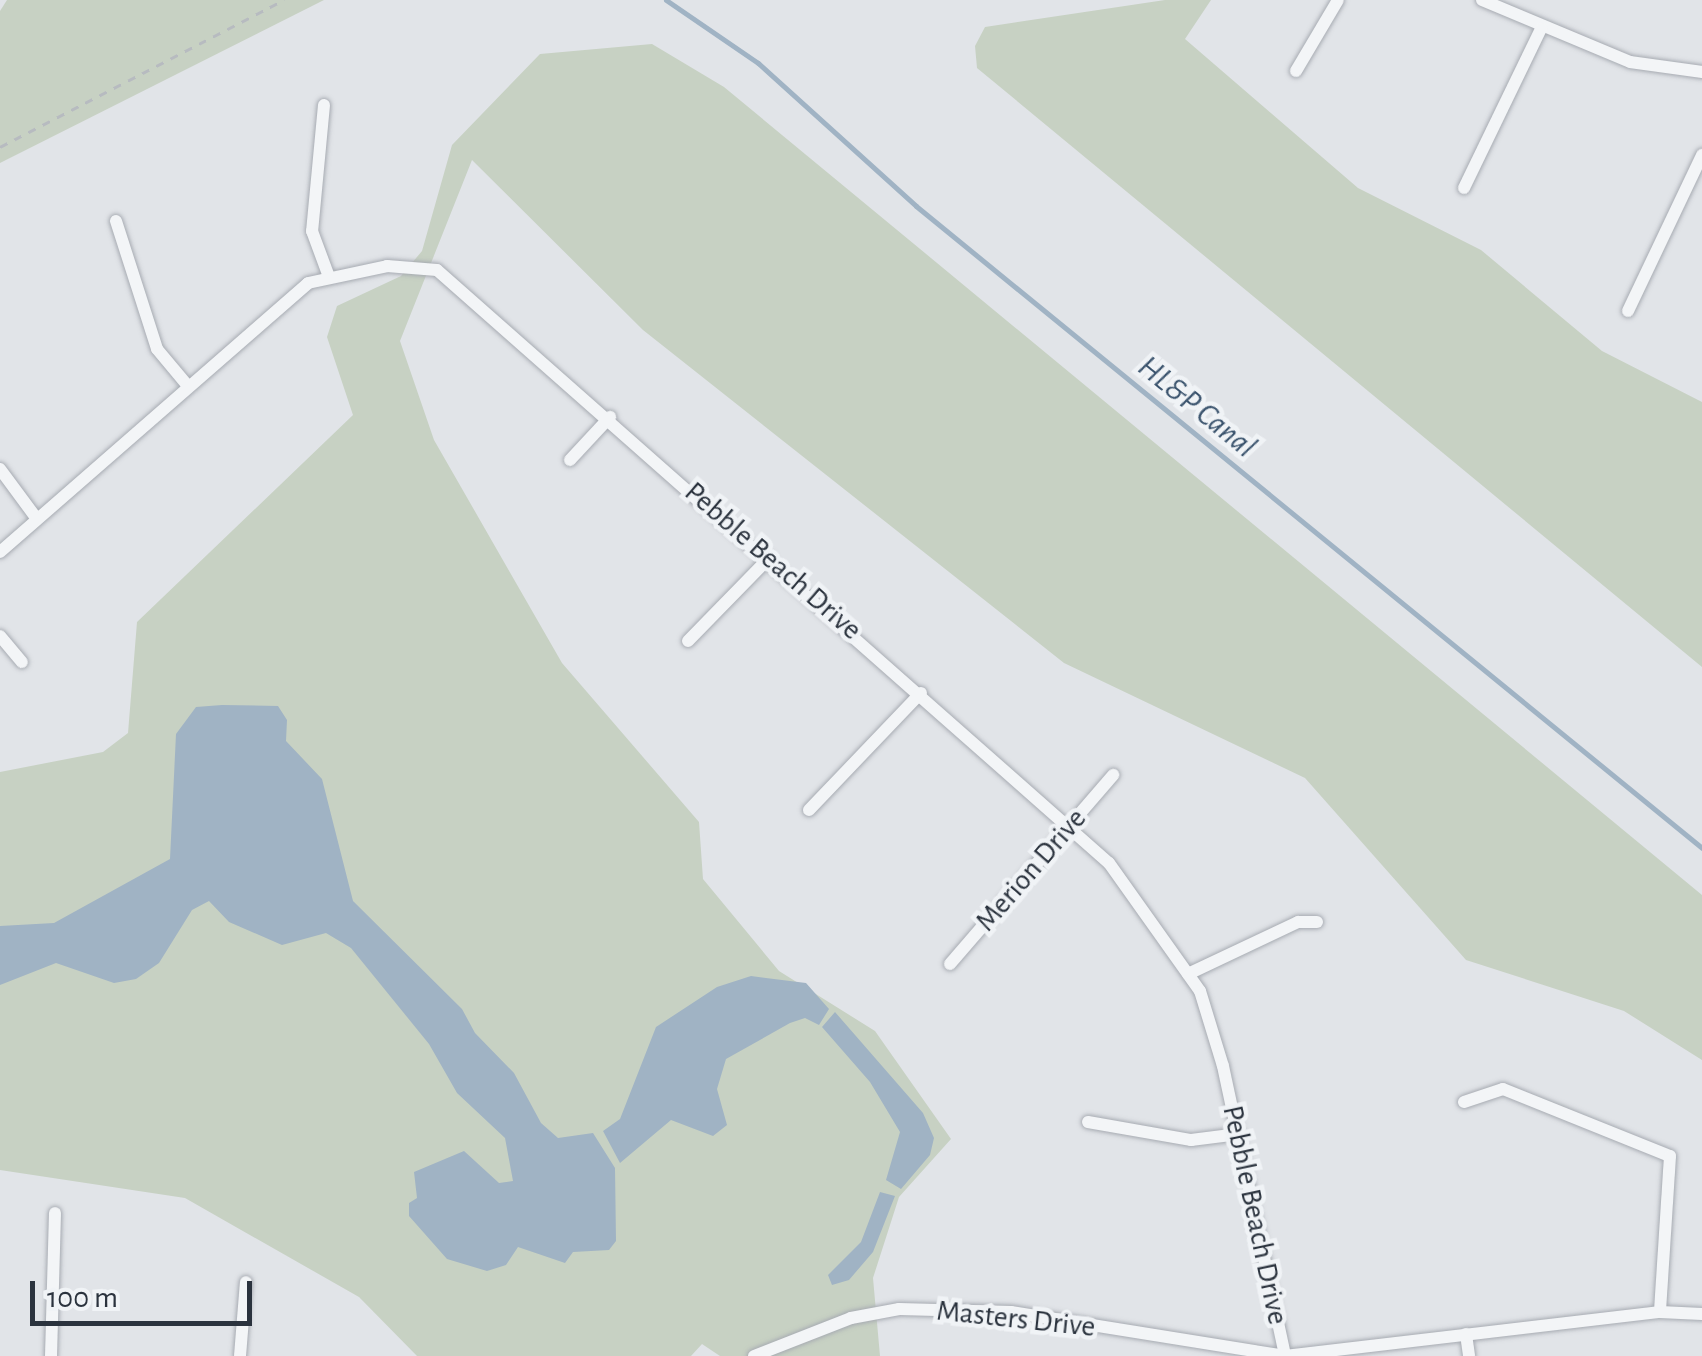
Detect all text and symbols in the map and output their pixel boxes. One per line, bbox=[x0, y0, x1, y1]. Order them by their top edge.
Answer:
water label: HL&P Canal bbox=[1130, 348, 1264, 466]
street label: Pebble Beach Drive bbox=[677, 474, 869, 648]
street label: Merion Drive bbox=[968, 801, 1094, 939]
street label: Pebble Beach Drive bbox=[1214, 1102, 1296, 1328]
scale bar bbox=[35, 1261, 258, 1323]
text: 100 m bbox=[47, 1283, 118, 1313]
street label: Masters Drive bbox=[935, 1293, 1097, 1345]

